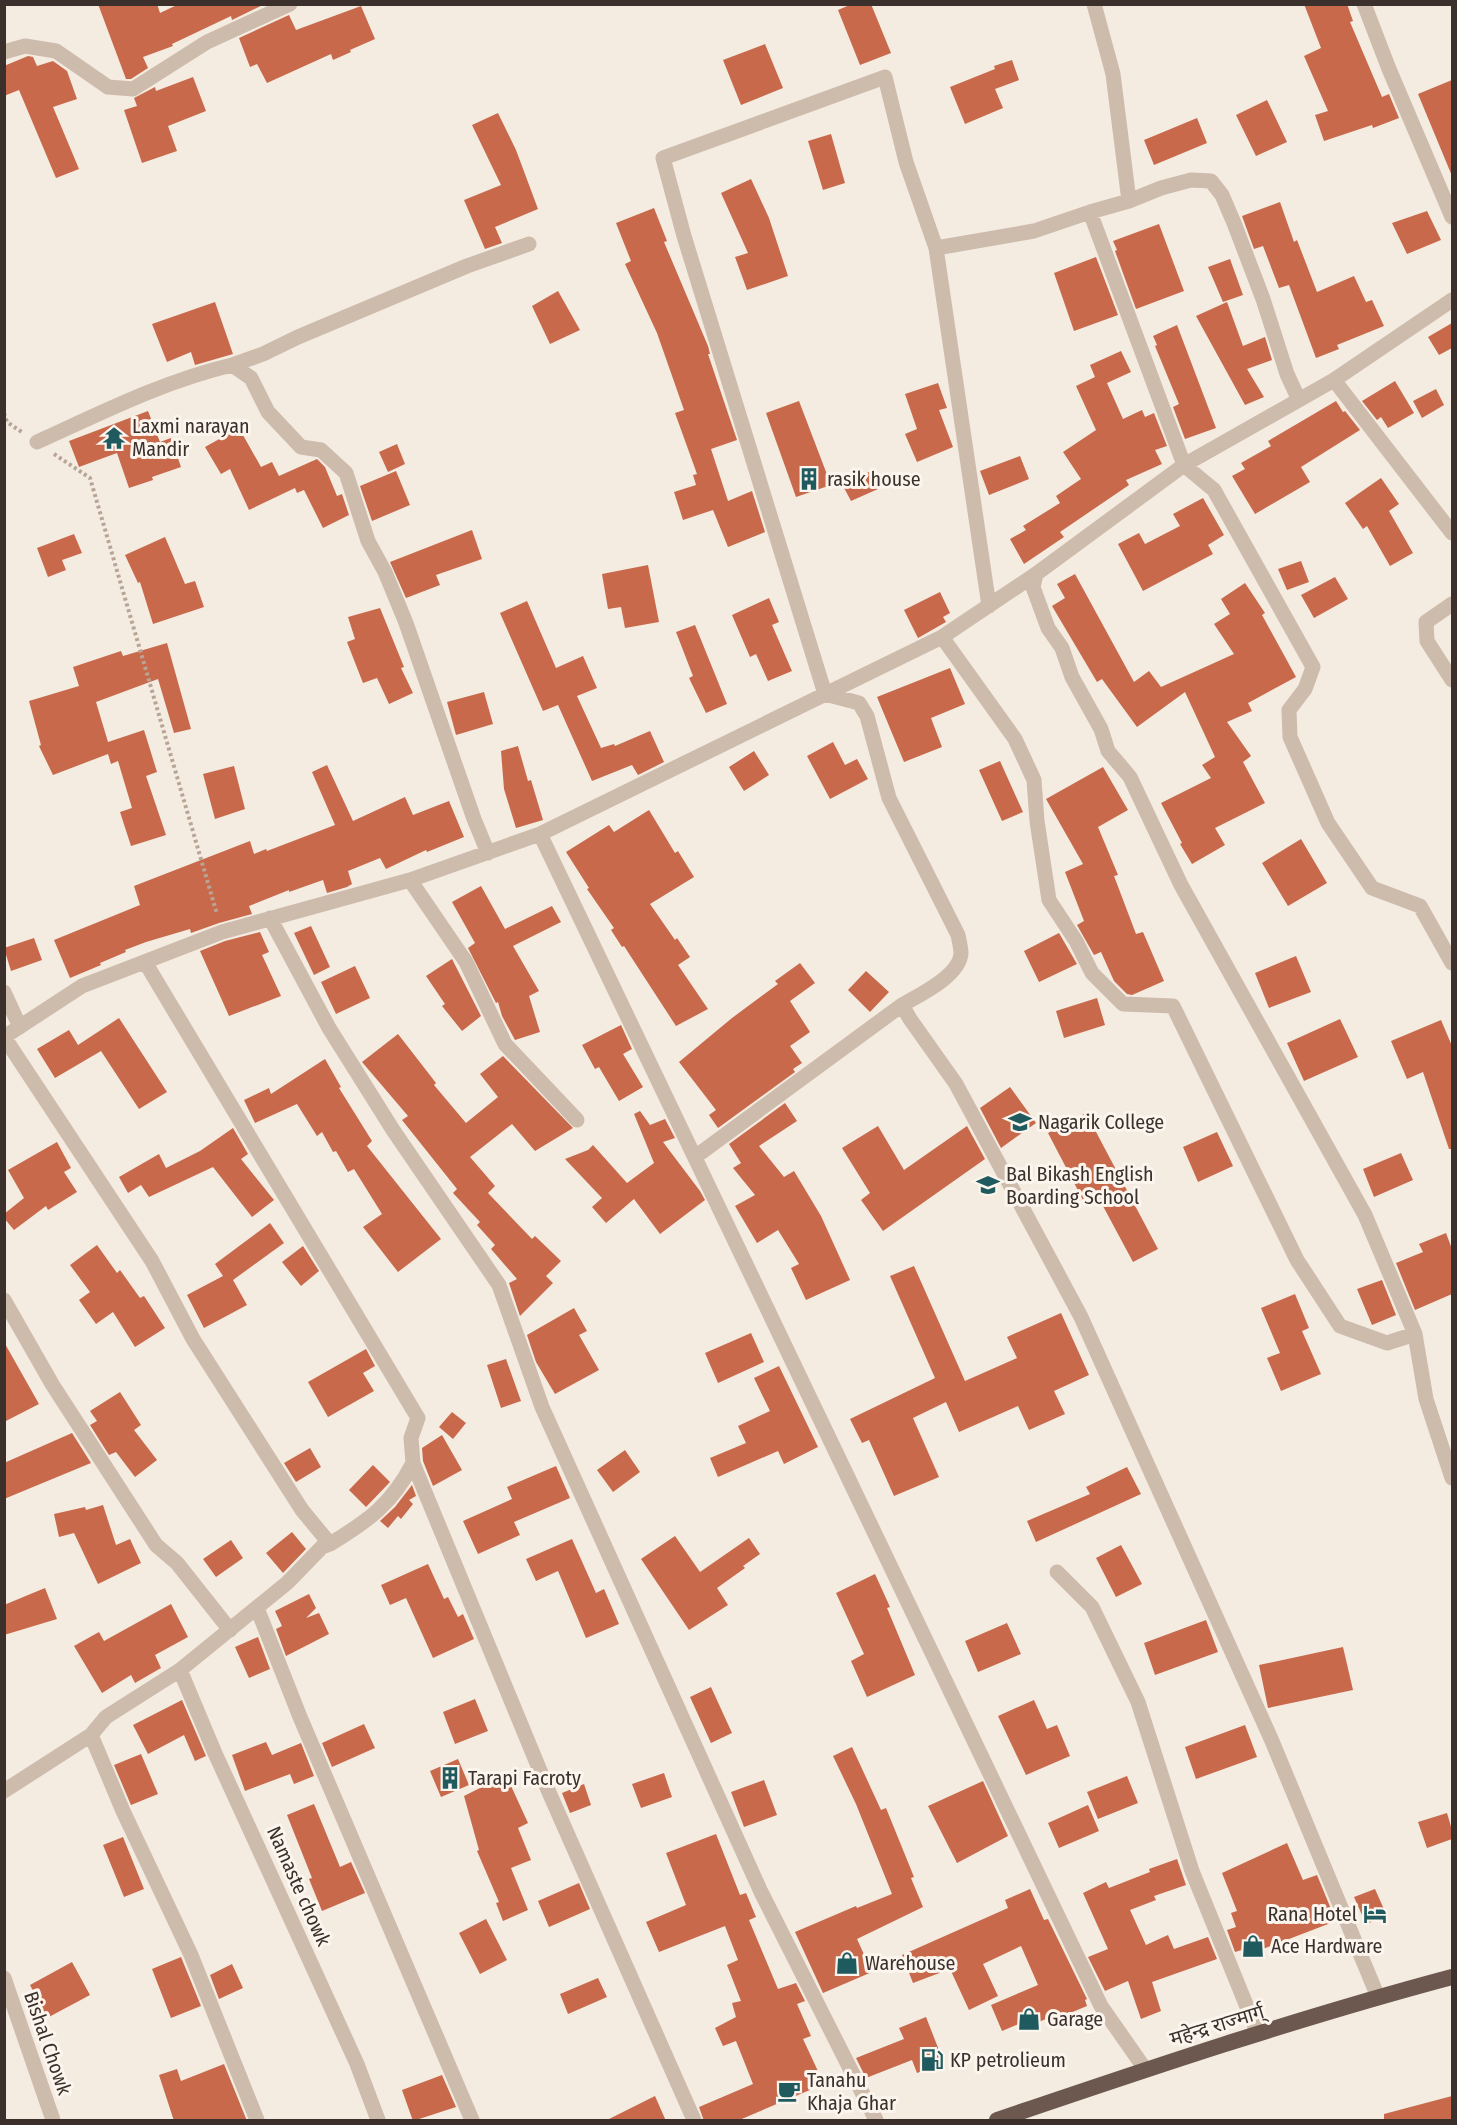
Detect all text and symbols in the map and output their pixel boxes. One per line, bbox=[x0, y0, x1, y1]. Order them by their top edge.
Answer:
place label: Laxmi narayan Mandir bbox=[132, 414, 250, 461]
temple icon: Laxmi narayan Mandir bbox=[101, 425, 127, 451]
building icon: rasik house bbox=[796, 466, 822, 492]
place label: rasik house bbox=[827, 467, 921, 491]
school or university icon: Nagarik College bbox=[1007, 1109, 1033, 1135]
place label: Nagarik College bbox=[1038, 1110, 1164, 1134]
place label: Bal Bikash English Boarding School bbox=[1006, 1162, 1153, 1209]
school or university icon: Bal Bikash English Boarding School bbox=[975, 1172, 1001, 1198]
building icon: Tarapi Facroty bbox=[437, 1765, 463, 1791]
place label: Tarapi Facroty bbox=[468, 1766, 581, 1790]
street label: Namaste chowk bbox=[262, 1822, 336, 1950]
hotel icon: Rana Hotel bbox=[1362, 1901, 1388, 1927]
place label: Rana Hotel bbox=[1267, 1902, 1357, 1926]
shop icon: Ace Hardware bbox=[1240, 1933, 1266, 1959]
place label: Ace Hardware bbox=[1271, 1934, 1382, 1958]
shop icon: Warehouse bbox=[834, 1950, 860, 1976]
place label: Warehouse bbox=[865, 1951, 955, 1975]
street label: Bishal Chowk bbox=[19, 1988, 77, 2099]
street label: महेन्द्र राज्मार्ग् bbox=[1167, 1998, 1270, 2052]
shop icon: Garage bbox=[1016, 2006, 1042, 2032]
place label: Garage bbox=[1047, 2007, 1103, 2031]
fuel station icon: KP petrolieum bbox=[919, 2047, 945, 2073]
place label: KP petrolieum bbox=[950, 2048, 1066, 2072]
place label: Tanahu Khaja Ghar bbox=[807, 2068, 896, 2115]
cafe icon: Tanahu Khaja Ghar bbox=[776, 2078, 802, 2104]

